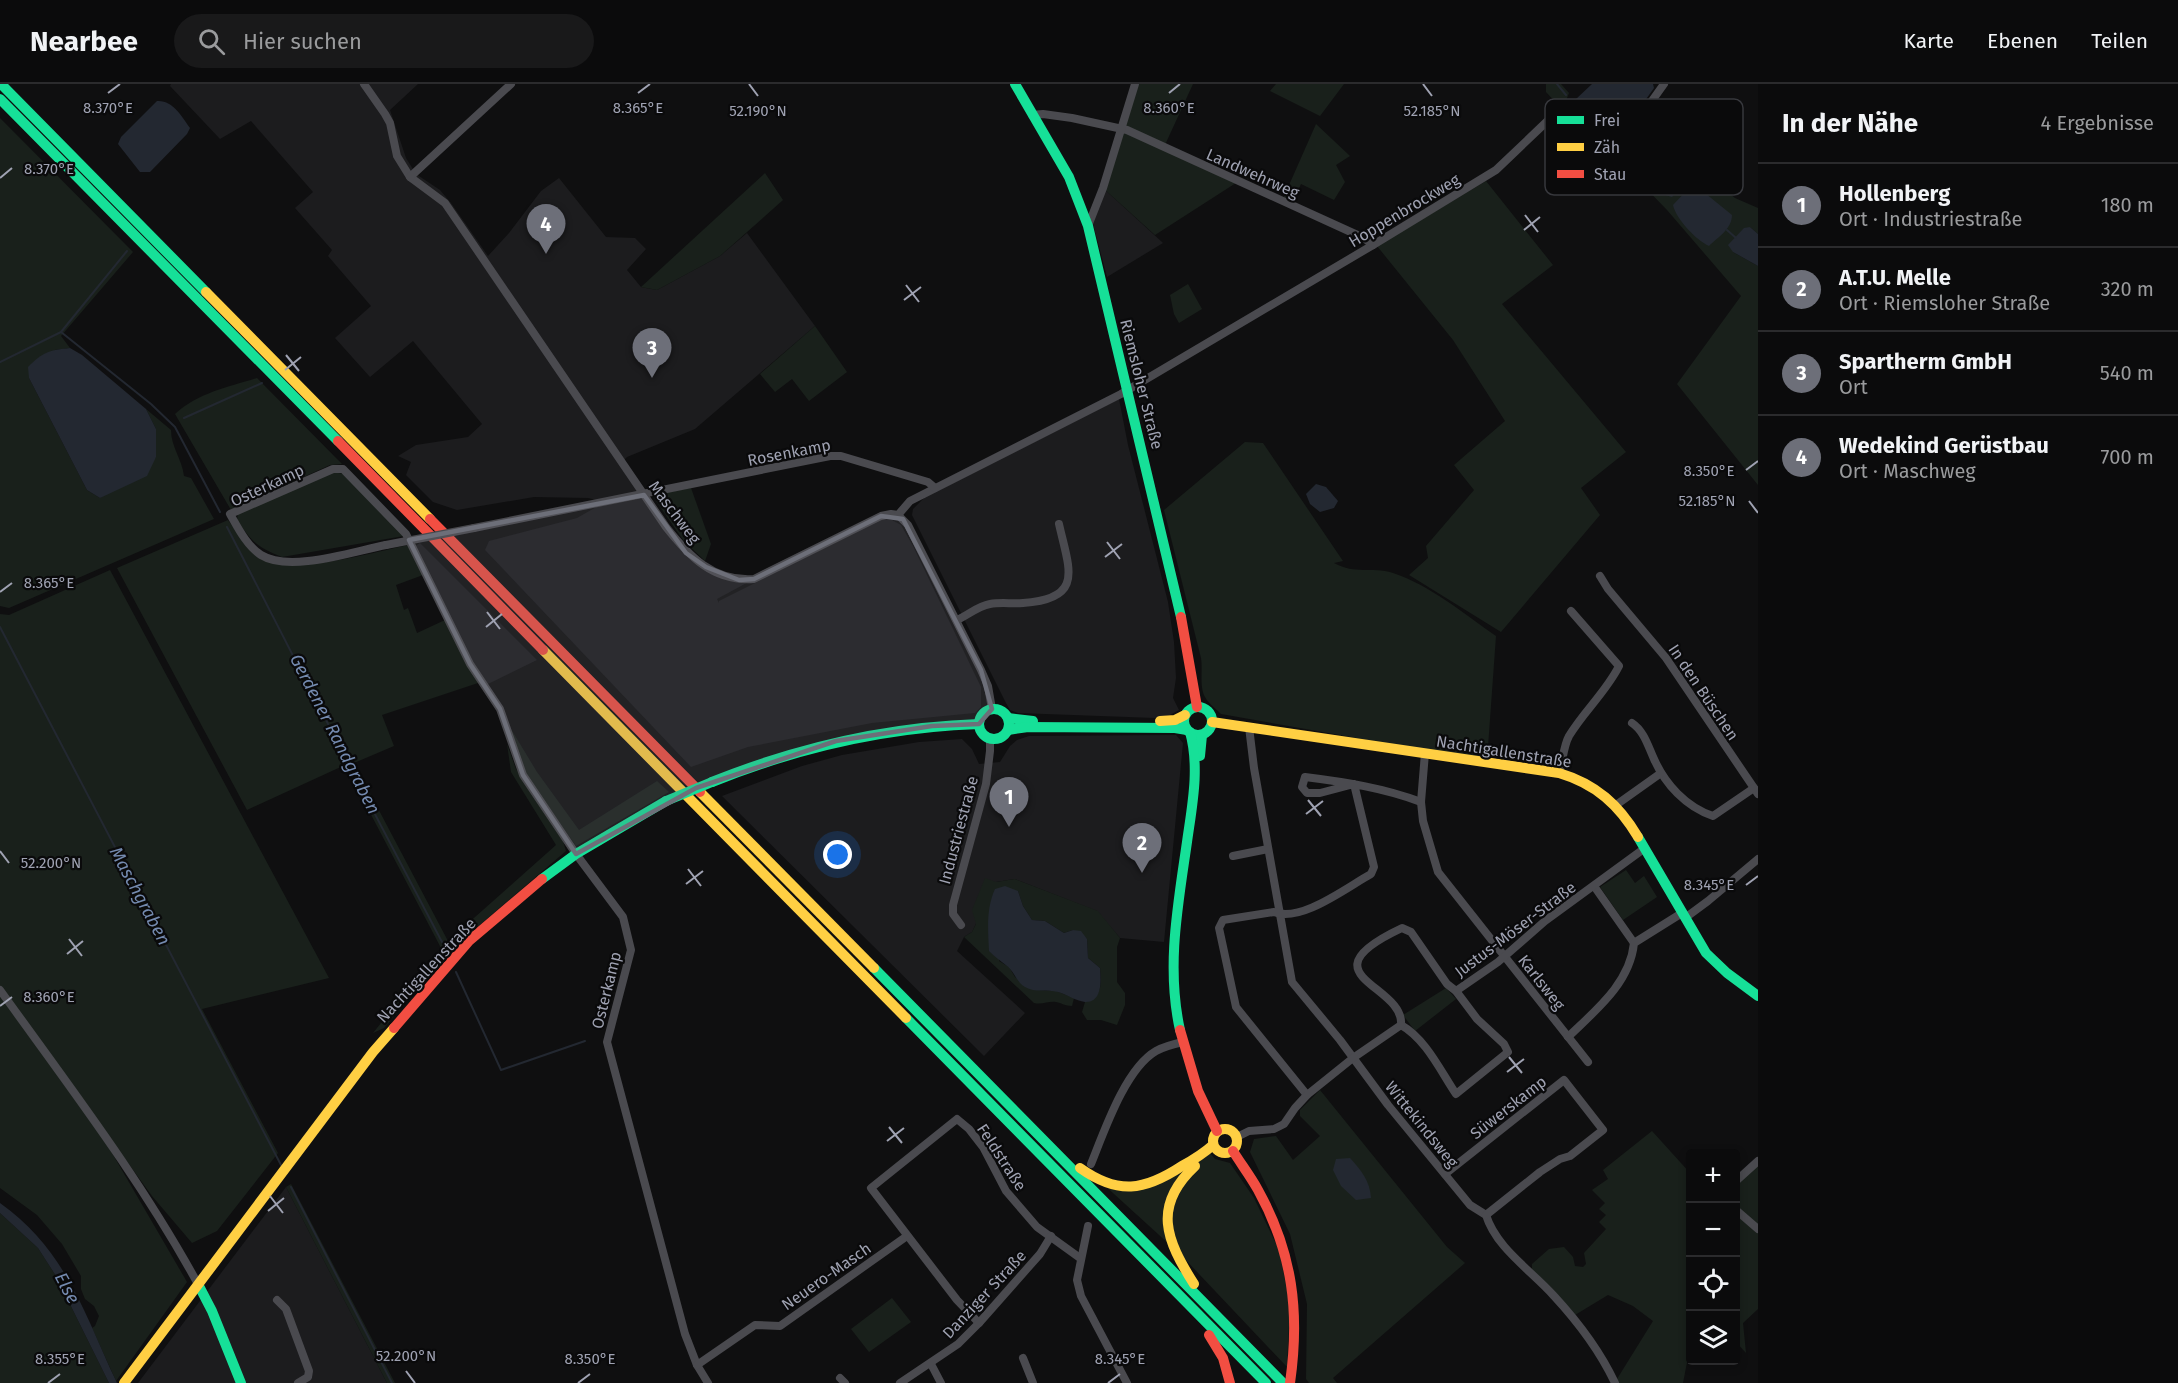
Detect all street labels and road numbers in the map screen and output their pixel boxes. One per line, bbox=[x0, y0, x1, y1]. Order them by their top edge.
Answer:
street label: Landwehrweg bbox=[1203, 144, 1303, 203]
street label: Hoppenbrockweg bbox=[1345, 169, 1464, 251]
street label: Riemsloher Straße bbox=[1116, 317, 1167, 451]
street label: Rosenkamp bbox=[746, 435, 832, 470]
street label: Osterkamp bbox=[227, 460, 307, 511]
street label: Maschweg bbox=[645, 477, 705, 548]
street label: In den Büschen bbox=[1664, 641, 1743, 744]
street label: Nachtigallenstraße bbox=[1435, 731, 1573, 772]
street label: Industriestraße bbox=[935, 774, 982, 886]
street label: Justus-Möser-Straße bbox=[1451, 878, 1580, 981]
street label: Nachtigallenstraße bbox=[373, 914, 480, 1027]
street label: Osterkamp bbox=[588, 950, 625, 1031]
street label: Karlsweg bbox=[1514, 951, 1569, 1014]
street label: Süwerskamp bbox=[1466, 1072, 1550, 1143]
street label: Wittekindsweg bbox=[1381, 1077, 1463, 1172]
street label: Feldstraße bbox=[973, 1120, 1030, 1194]
street label: Neuero-Masch bbox=[778, 1239, 875, 1314]
street label: Danziger Straße bbox=[939, 1246, 1030, 1342]

